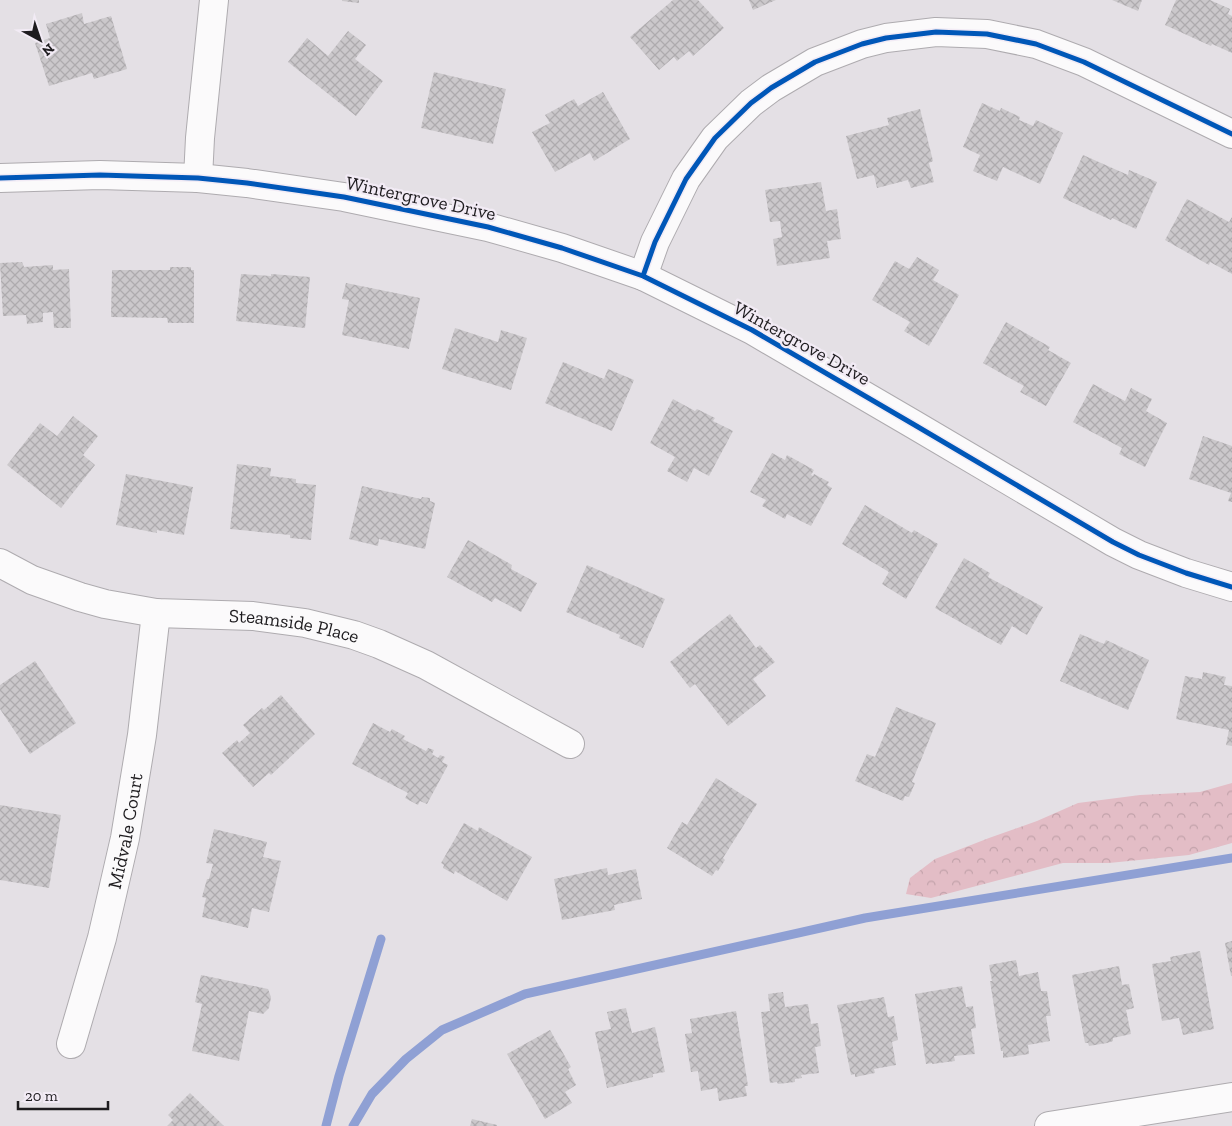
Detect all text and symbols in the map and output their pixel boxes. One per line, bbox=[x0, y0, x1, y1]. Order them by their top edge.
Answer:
north arrow bbox=[15, 15, 65, 65]
text: N bbox=[38, 40, 58, 60]
street label: Wintergrove Drive bbox=[344, 171, 498, 225]
street label: Wintergrove Drive bbox=[730, 296, 874, 390]
street label: Steamside Place bbox=[229, 604, 363, 648]
street label: Midvale Court bbox=[102, 771, 147, 891]
scale bar bbox=[18, 1078, 108, 1110]
text: 20 m bbox=[25, 1087, 58, 1105]

